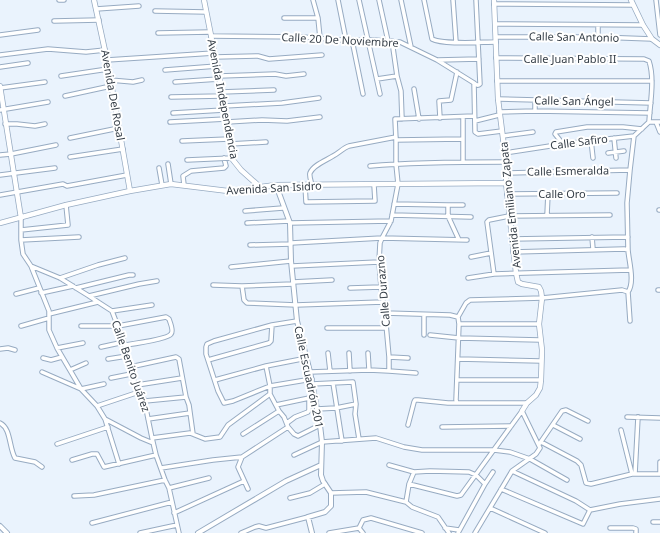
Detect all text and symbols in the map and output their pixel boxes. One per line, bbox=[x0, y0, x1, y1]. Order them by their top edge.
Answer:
street label: Calle San Antonio bbox=[529, 28, 620, 45]
street label: Calle 20 De Noviembre bbox=[281, 29, 399, 50]
street label: Avenida Independencia bbox=[205, 38, 242, 160]
street label: Avenida Del Rosal bbox=[98, 48, 129, 142]
street label: Calle Juan Pablo II bbox=[524, 51, 617, 66]
street label: Calle San Ángel bbox=[534, 92, 614, 109]
street label: Calle Safiro bbox=[549, 131, 609, 152]
street label: Avenida Emiliano Zapata bbox=[495, 141, 524, 269]
street label: Calle Esmeralda bbox=[527, 162, 609, 179]
street label: Avenida San Isidro bbox=[226, 177, 322, 197]
street label: Calle Oro bbox=[538, 186, 586, 201]
street label: Calle Durazno bbox=[372, 254, 393, 327]
street label: Calle Benito Juárez bbox=[109, 318, 154, 414]
street label: Calle Escuadrón 201 bbox=[291, 325, 328, 429]

